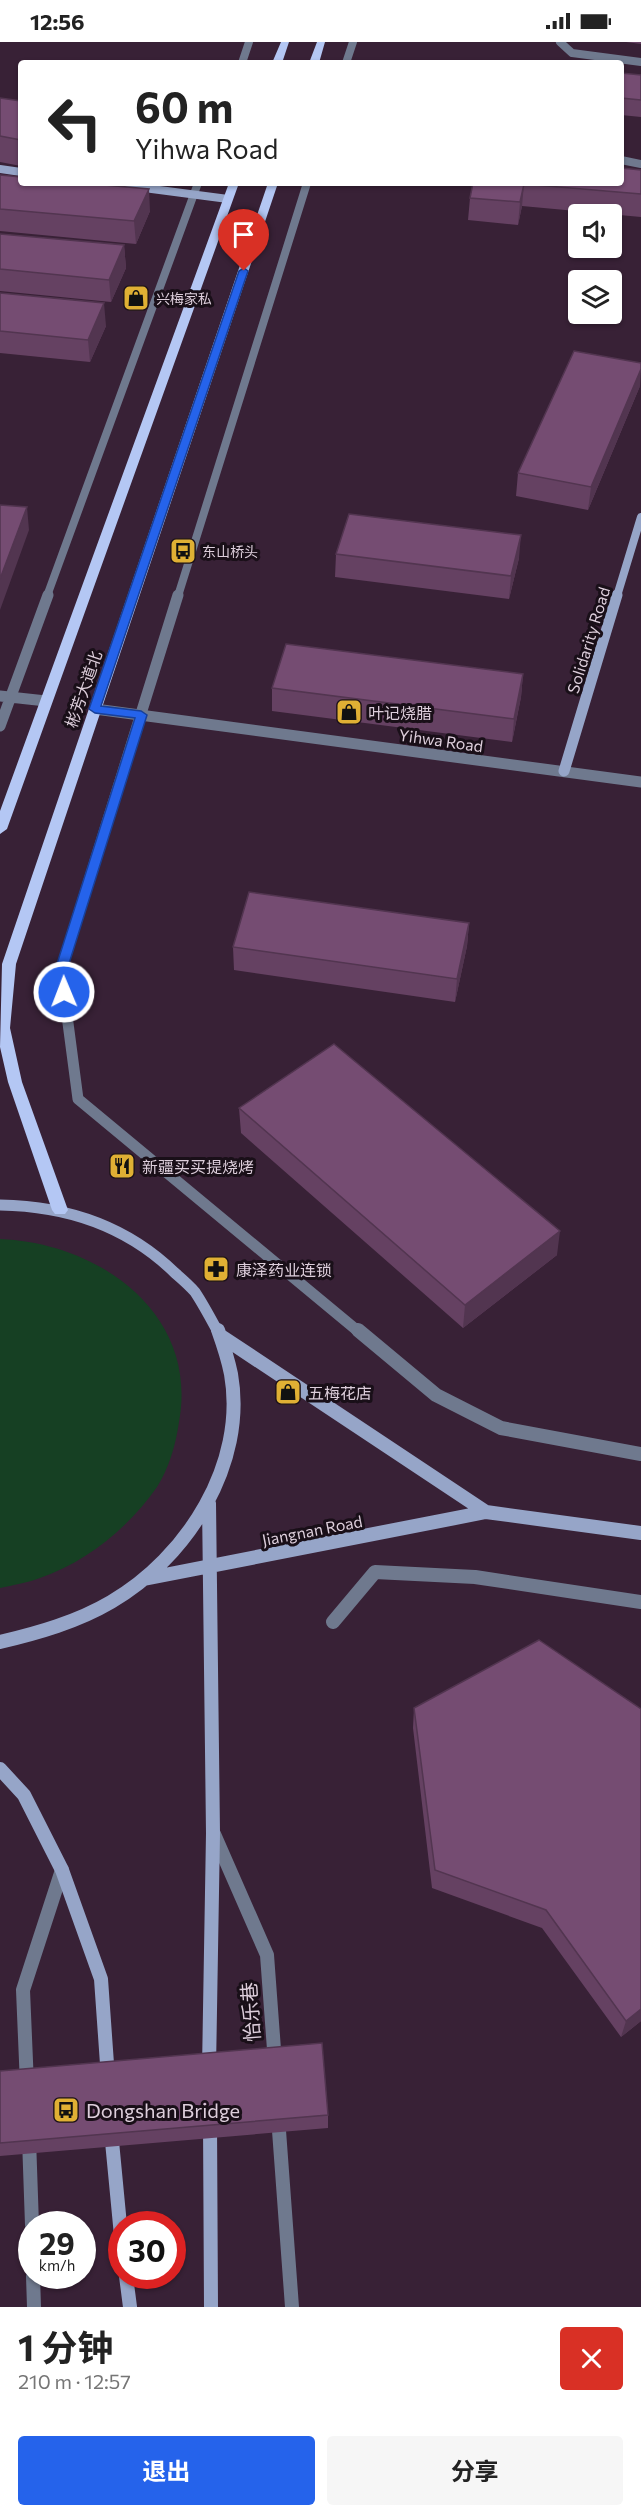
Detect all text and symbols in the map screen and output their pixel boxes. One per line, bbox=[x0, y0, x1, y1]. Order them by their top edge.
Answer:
text: 12:56 bbox=[30, 8, 85, 35]
text: 60 m bbox=[135, 80, 234, 132]
icon: left bbox=[36, 84, 114, 162]
text: Yihwa Road bbox=[135, 132, 278, 165]
map controls bbox=[568, 204, 622, 324]
button: sound bbox=[568, 204, 622, 258]
pin bbox=[218, 209, 269, 271]
icon: arrive bbox=[227, 218, 260, 251]
button: layers bbox=[568, 270, 622, 324]
shop icon: 兴梅家私 bbox=[121, 283, 151, 313]
place label: 兴梅家私 bbox=[156, 290, 212, 307]
bus stop icon: 东山桥头 bbox=[168, 536, 198, 566]
place label: 东山桥头 bbox=[202, 543, 258, 560]
street label: Solidarity Road bbox=[563, 584, 613, 696]
street label: 彬芳大道北 bbox=[61, 648, 105, 730]
shop icon: 叶记烧腊 bbox=[334, 697, 364, 727]
place label: 叶记烧腊 bbox=[368, 703, 432, 722]
street label: Yihwa Road bbox=[398, 725, 484, 755]
position arrow bbox=[32, 960, 96, 1024]
restaurant icon: 新疆买买提烧烤 bbox=[107, 1151, 137, 1181]
place label: 新疆买买提烧烤 bbox=[142, 1157, 254, 1176]
pharmacy icon: 康泽药业连锁 bbox=[201, 1254, 231, 1284]
place label: 康泽药业连锁 bbox=[236, 1260, 332, 1279]
shop icon: 五梅花店 bbox=[273, 1377, 303, 1407]
place label: 五梅花店 bbox=[308, 1383, 372, 1402]
street label: Jiangnan Road bbox=[260, 1511, 364, 1549]
street label: 怡乐巷 bbox=[236, 1981, 264, 2043]
bus stop icon: Dongshan Bridge bbox=[51, 2095, 81, 2125]
place label: Dongshan Bridge bbox=[86, 2098, 240, 2122]
speed limit sign: 30 bbox=[108, 2211, 186, 2289]
text: 29 bbox=[39, 2224, 75, 2261]
text: km/h bbox=[39, 2256, 75, 2274]
text: 1 分钟 bbox=[18, 2324, 113, 2368]
button: close bbox=[560, 2327, 623, 2390]
text: 210 m · 12:57 bbox=[18, 2369, 131, 2393]
button: 退出 bbox=[18, 2436, 315, 2505]
button: 分享 bbox=[327, 2436, 623, 2505]

